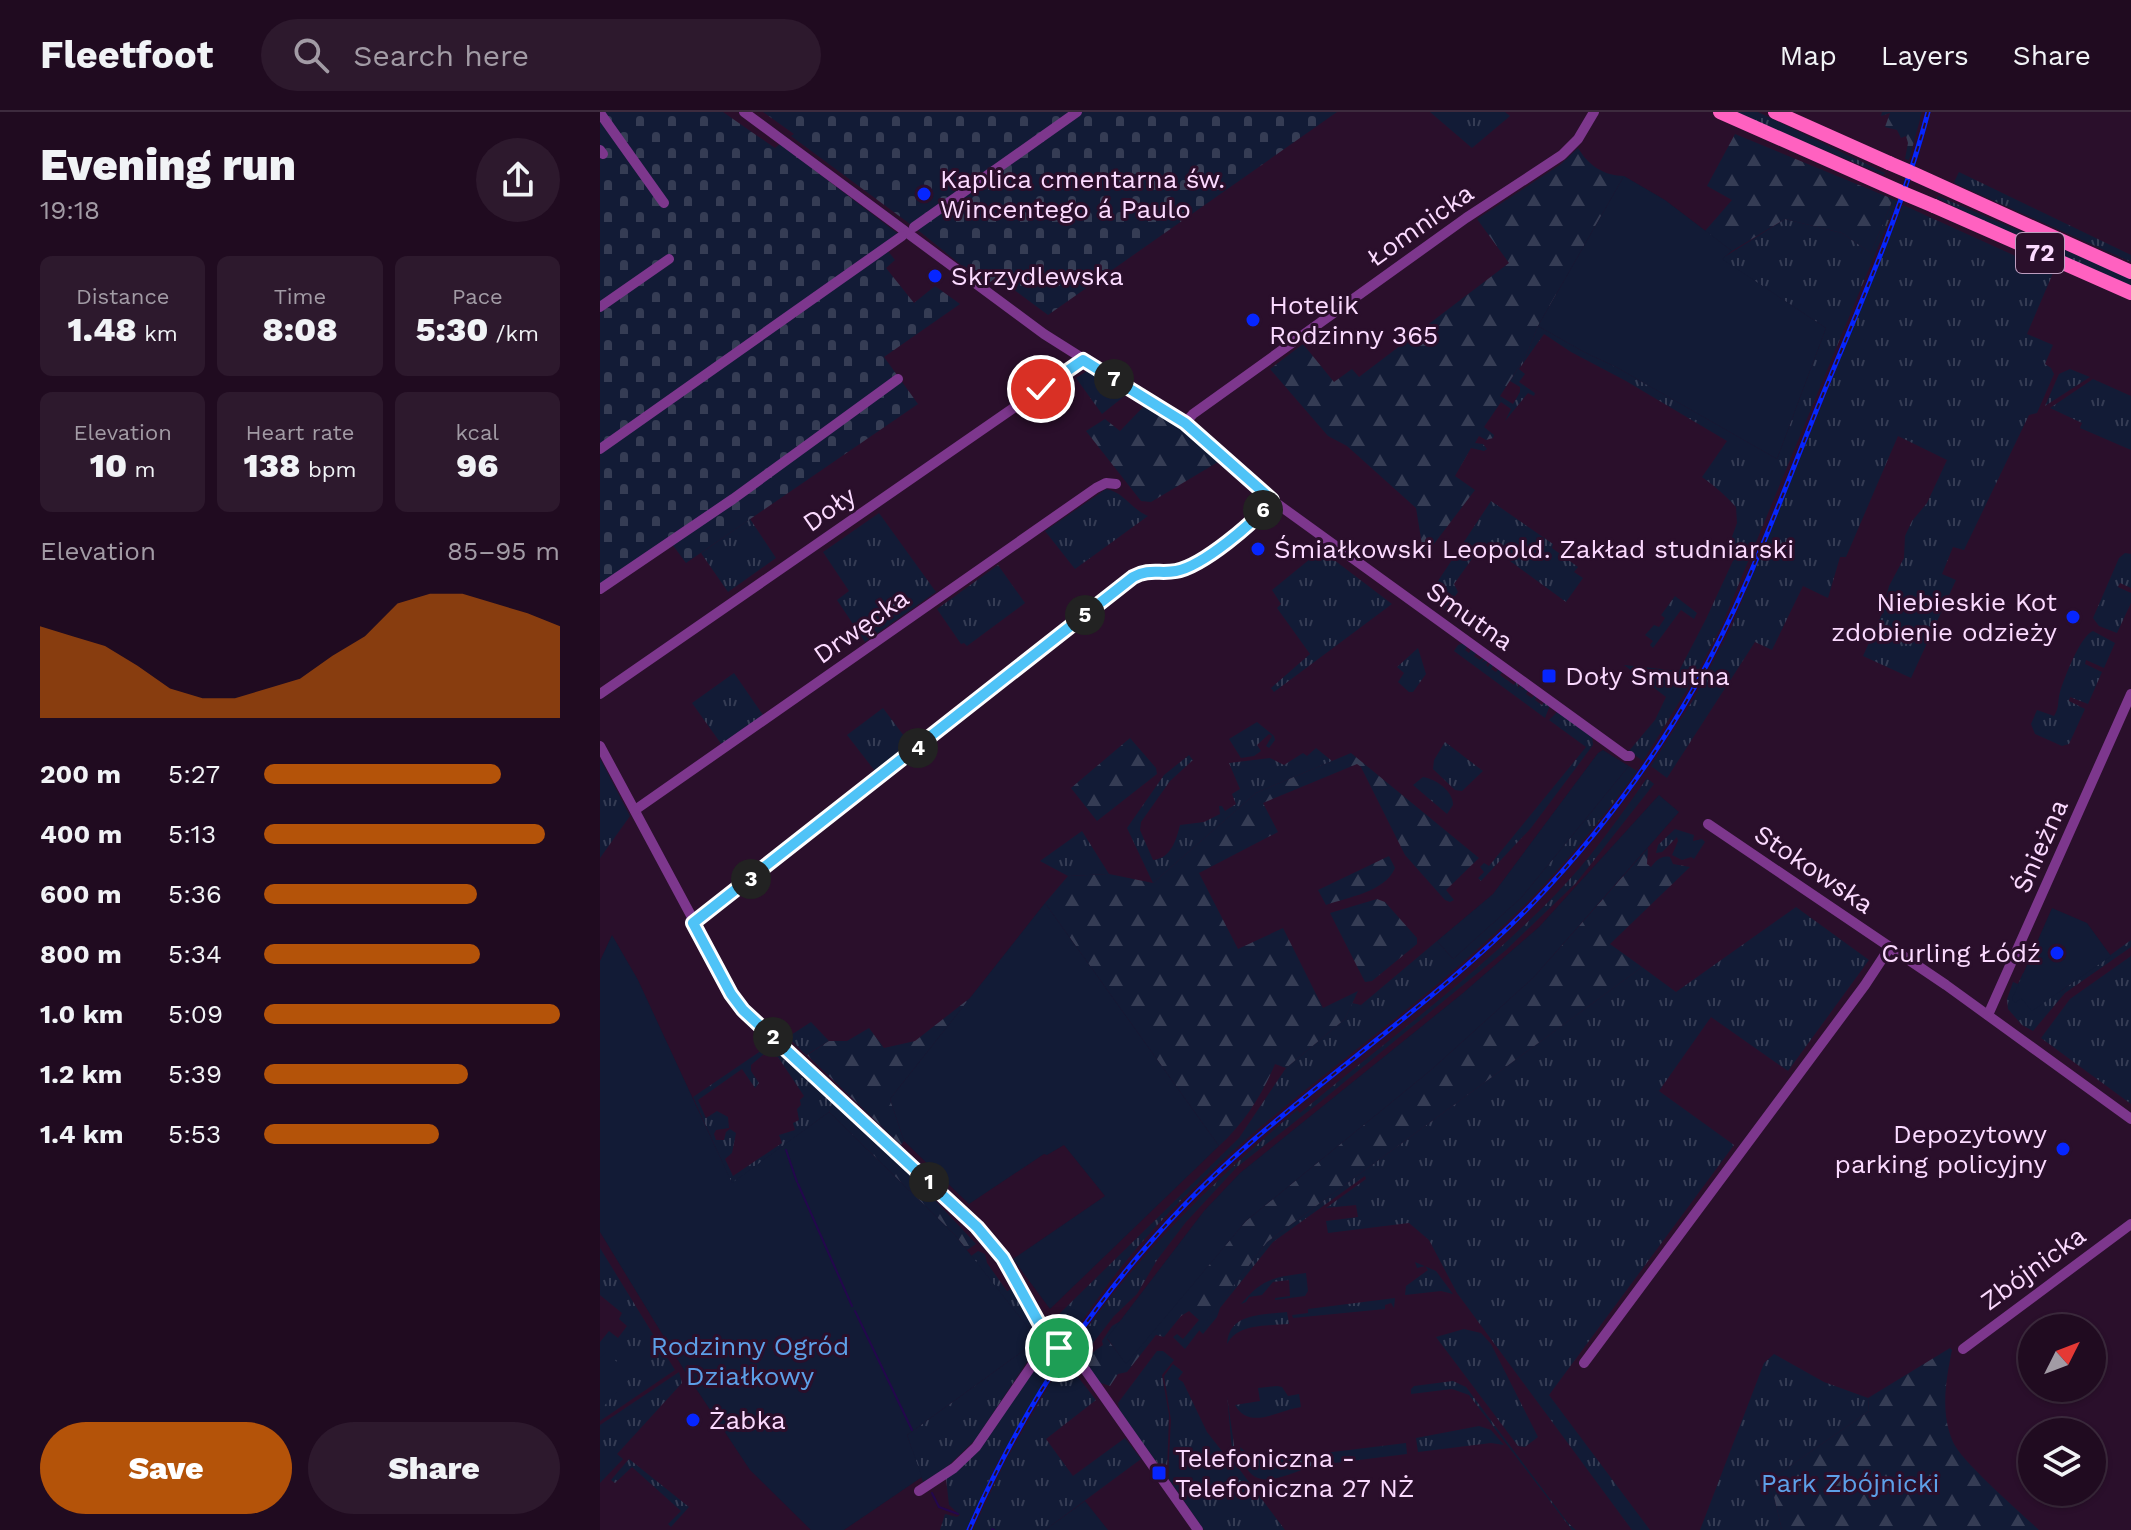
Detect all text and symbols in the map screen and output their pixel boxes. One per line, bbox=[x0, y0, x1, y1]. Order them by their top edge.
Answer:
search box bbox=[261, 19, 821, 91]
text: Fleetfoot bbox=[40, 33, 213, 77]
icon: search bbox=[289, 33, 333, 77]
text: Search here bbox=[353, 38, 529, 73]
text: Map bbox=[1780, 39, 1837, 72]
text: Layers bbox=[1881, 39, 1969, 72]
text: Share bbox=[2013, 39, 2091, 72]
button: share bbox=[476, 138, 560, 222]
text: Evening run bbox=[40, 139, 296, 191]
place label: Kaplica cmentarna św. Wincentego á Paulo bbox=[940, 164, 1225, 224]
street label: Łomnicka bbox=[1361, 177, 1479, 273]
marker: Kaplica cmentarna św. Wincentego á Paulo bbox=[915, 185, 933, 203]
text: 19:18 bbox=[40, 195, 100, 225]
road number: 72 bbox=[2016, 233, 2064, 273]
place label: Skrzydlewska bbox=[951, 261, 1124, 291]
marker: Skrzydlewska bbox=[926, 267, 944, 285]
text: Distance bbox=[76, 284, 169, 309]
text: Time bbox=[274, 284, 326, 309]
text: Pace bbox=[452, 284, 503, 309]
place label: Hotelik Rodzinny 365 bbox=[1269, 290, 1438, 350]
text: 1.48 bbox=[68, 309, 137, 349]
text: 8:08 bbox=[262, 309, 338, 349]
text: 5:30 bbox=[416, 309, 488, 349]
marker: Hotelik Rodzinny 365 bbox=[1244, 311, 1262, 329]
text: km bbox=[137, 321, 178, 346]
text: /km bbox=[488, 321, 539, 346]
pin bbox=[1007, 355, 1075, 423]
pin: 7 bbox=[1094, 359, 1134, 399]
text: 7 bbox=[1107, 366, 1121, 391]
icon: check bbox=[1019, 367, 1063, 411]
text: Elevation bbox=[74, 420, 172, 445]
text: Heart rate bbox=[246, 420, 354, 445]
text: kcal bbox=[456, 420, 499, 445]
text: 10 bbox=[90, 445, 127, 485]
text: 138 bbox=[244, 445, 300, 485]
text: 96 bbox=[456, 445, 498, 485]
text: m bbox=[127, 457, 156, 482]
text: bpm bbox=[300, 457, 356, 482]
street label: Doły bbox=[797, 480, 862, 538]
pin: 6 bbox=[1243, 490, 1283, 530]
text: 6 bbox=[1256, 497, 1270, 522]
place label: Śmiałkowski Leopold. Zakład studniarski bbox=[1274, 534, 1794, 564]
text: Elevation bbox=[40, 536, 156, 566]
text: 85–95 m bbox=[447, 536, 560, 566]
marker: Śmiałkowski Leopold. Zakład studniarski bbox=[1249, 540, 1267, 558]
street label: Smutna bbox=[1421, 575, 1519, 657]
street label: Drwęcka bbox=[808, 582, 915, 670]
place label: Niebieskie Kot zdobienie odzieży bbox=[1831, 587, 2058, 647]
pin: 5 bbox=[1065, 595, 1105, 635]
text: 5 bbox=[1079, 602, 1091, 627]
marker: Niebieskie Kot zdobienie odzieży bbox=[2064, 608, 2082, 626]
place label: Doły Smutna bbox=[1565, 661, 1730, 691]
marker: Doły Smutna bbox=[1540, 667, 1558, 685]
pin: 4 bbox=[898, 728, 938, 768]
text: 4 bbox=[911, 735, 925, 760]
text: 200 m bbox=[40, 759, 121, 789]
text: 5:27 bbox=[168, 759, 220, 789]
street label: Śnieżna bbox=[2006, 794, 2074, 897]
street label: Stokowska bbox=[1749, 818, 1879, 920]
text: 400 m bbox=[40, 819, 122, 849]
text: 5:13 bbox=[168, 819, 216, 849]
pin: 3 bbox=[731, 859, 771, 899]
text: 3 bbox=[744, 866, 758, 891]
text: 600 m bbox=[40, 879, 121, 909]
text: 5:36 bbox=[168, 879, 222, 909]
place label: Curling Łódź bbox=[1881, 938, 2041, 968]
text: 800 m bbox=[40, 939, 122, 969]
text: 5:34 bbox=[168, 939, 222, 969]
marker: Curling Łódź bbox=[2048, 944, 2066, 962]
text: 1.0 km bbox=[40, 999, 123, 1029]
text: 5:09 bbox=[168, 999, 223, 1029]
pin: 2 bbox=[753, 1017, 793, 1057]
text: 2 bbox=[766, 1024, 780, 1049]
text: 1.2 km bbox=[40, 1059, 122, 1089]
text: 5:39 bbox=[168, 1059, 222, 1089]
text: 1.4 km bbox=[40, 1119, 124, 1149]
text: 5:53 bbox=[168, 1119, 221, 1149]
place label: Depozytowy parking policyjny bbox=[1835, 1119, 2048, 1179]
marker: Depozytowy parking policyjny bbox=[2054, 1140, 2072, 1158]
pin: 1 bbox=[909, 1162, 949, 1202]
text: 1 bbox=[924, 1169, 934, 1194]
street label: Zbójnicka bbox=[1975, 1220, 2091, 1316]
pin bbox=[1025, 1314, 1093, 1382]
north arrow bbox=[2018, 1314, 2106, 1402]
map controls bbox=[2018, 1314, 2106, 1506]
icon: arrive bbox=[1037, 1326, 1081, 1370]
park label: Rodzinny Ogród Działkowy bbox=[651, 1331, 849, 1391]
place label: Żabka bbox=[709, 1405, 786, 1435]
marker: Żabka bbox=[684, 1411, 702, 1429]
button: layers bbox=[2018, 1418, 2106, 1506]
button: Save bbox=[40, 1422, 292, 1514]
button: Share bbox=[308, 1422, 560, 1514]
place label: Telefoniczna - Telefoniczna 27 NŻ bbox=[1175, 1443, 1414, 1503]
marker: Telefoniczna - Telefoniczna 27 NŻ bbox=[1150, 1464, 1168, 1482]
park label: Park Zbójnicki bbox=[1761, 1468, 1939, 1498]

